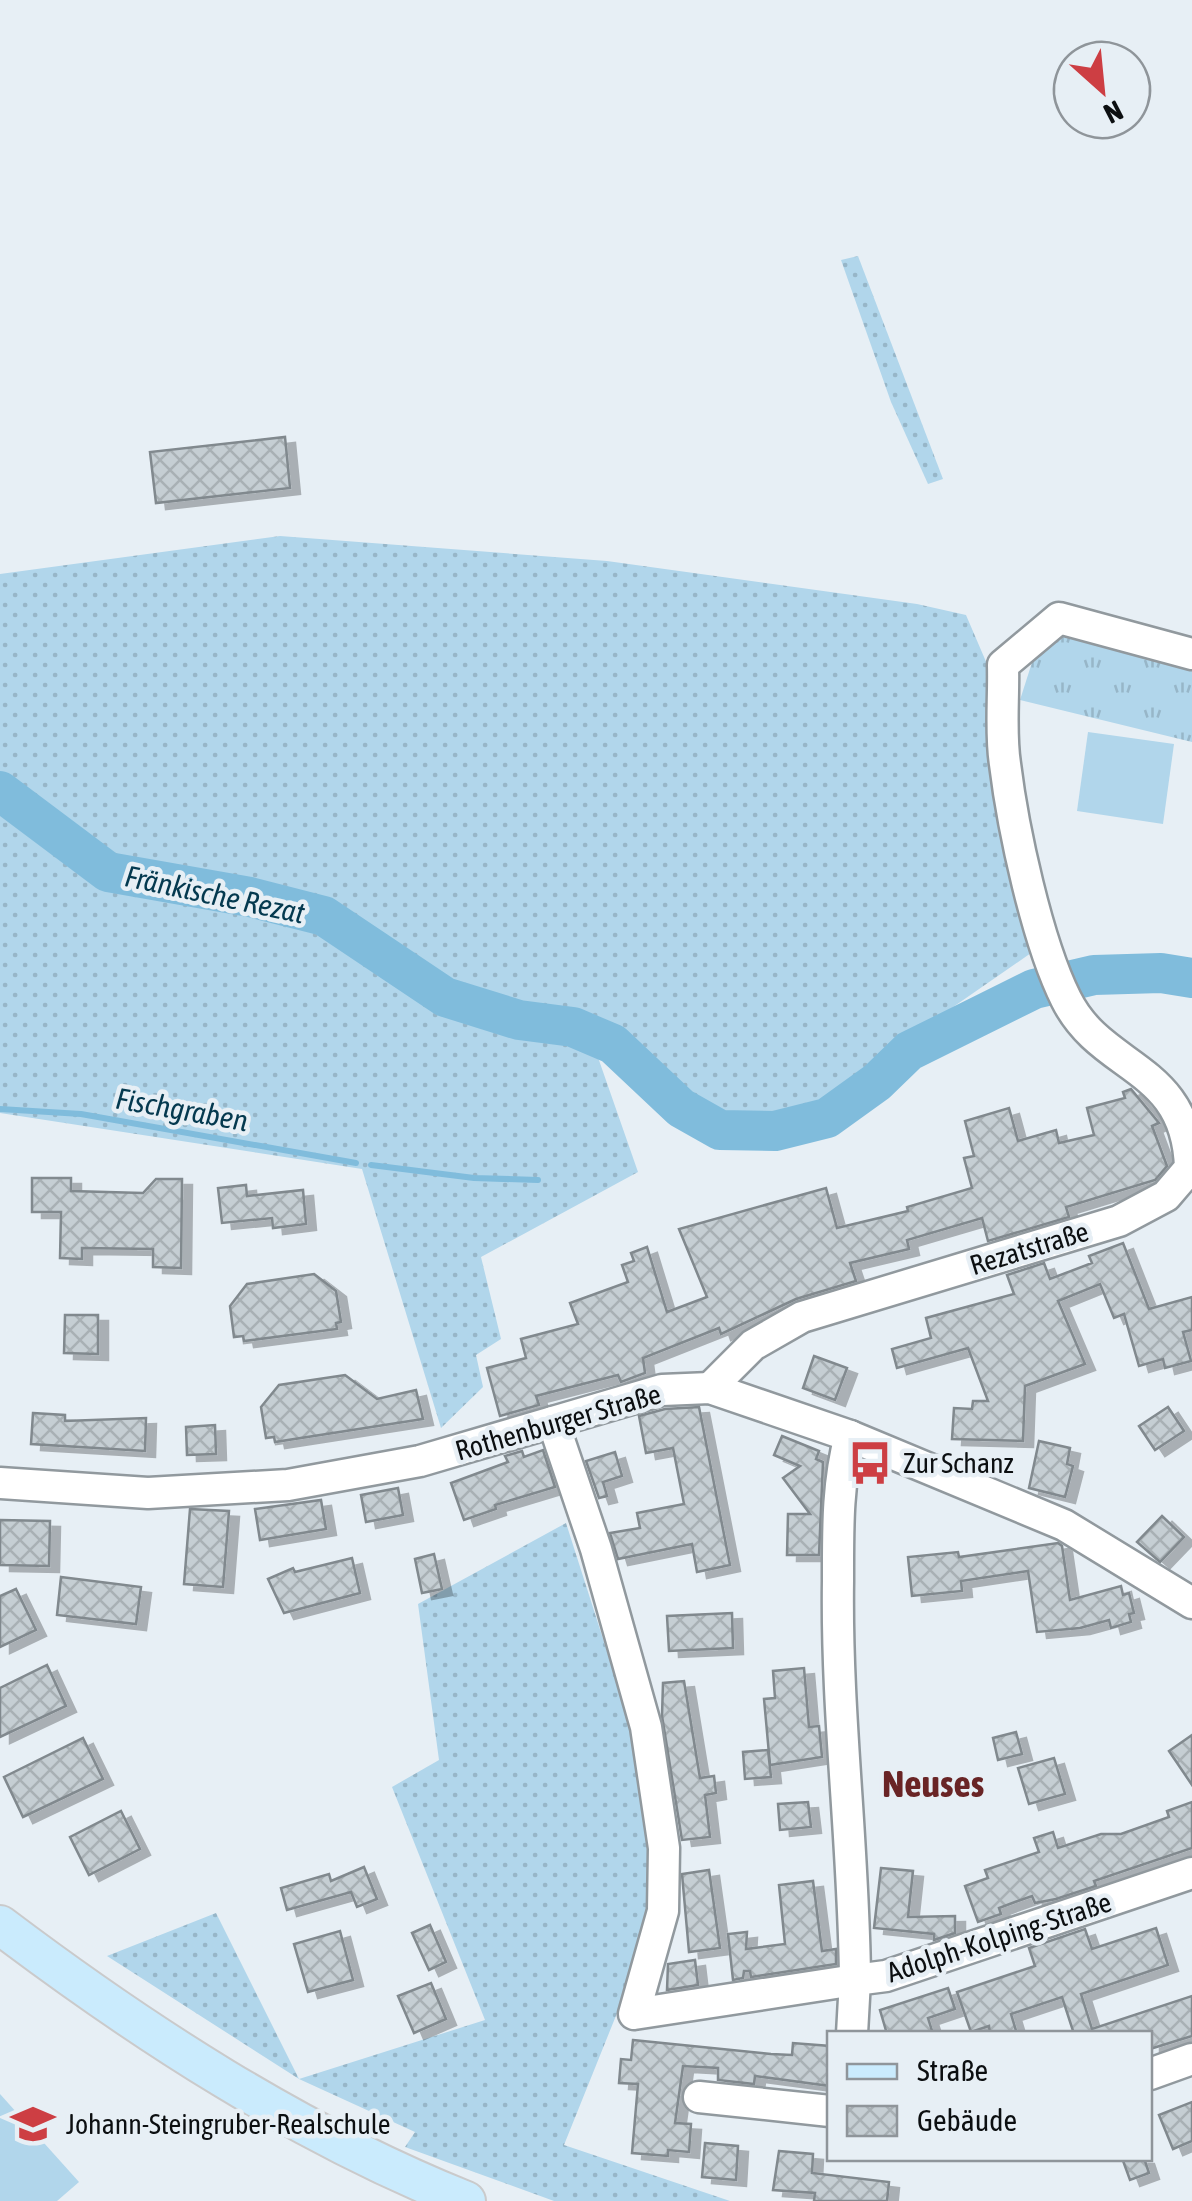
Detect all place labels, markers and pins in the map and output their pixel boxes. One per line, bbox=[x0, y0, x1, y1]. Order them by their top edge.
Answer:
bus stop icon: Zur Schanz bbox=[846, 1439, 894, 1487]
place label: Zur Schanz bbox=[903, 1447, 1014, 1479]
school or university icon: Johann-Steingruber-Realschule bbox=[9, 2100, 57, 2148]
place label: Johann-Steingruber-Realschule bbox=[66, 2108, 391, 2140]

